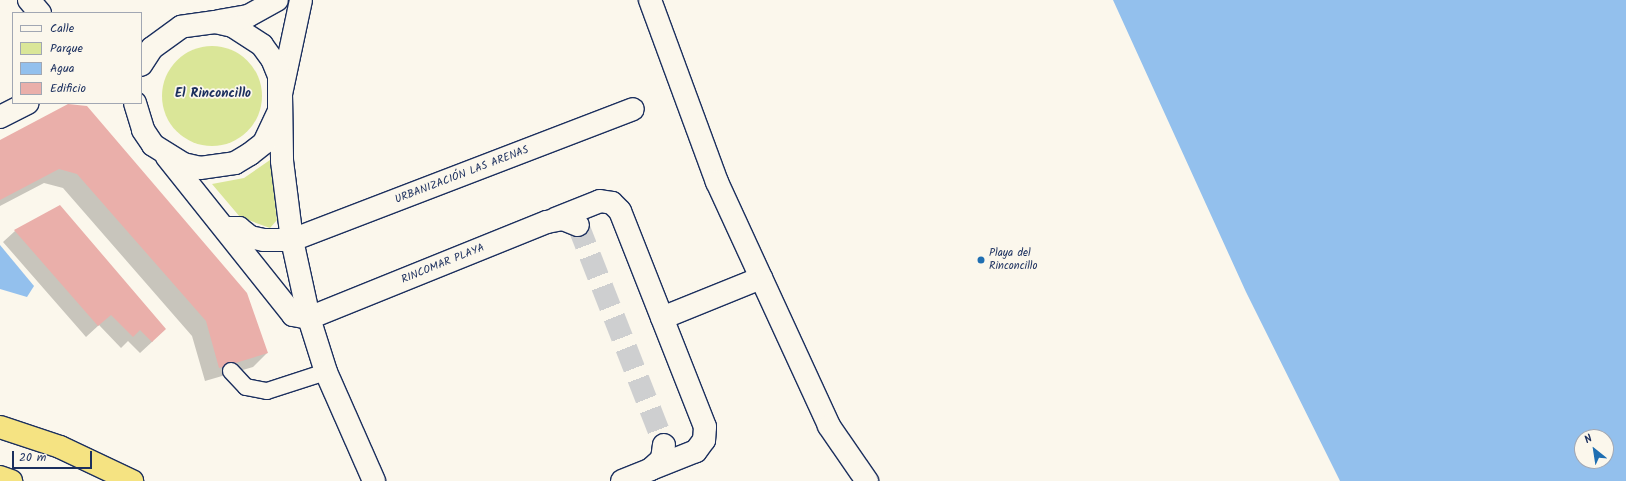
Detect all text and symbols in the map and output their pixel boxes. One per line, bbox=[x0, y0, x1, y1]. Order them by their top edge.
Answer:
legend bbox=[12, 12, 142, 104]
text: Calle bbox=[50, 19, 74, 38]
text: Parque bbox=[50, 39, 83, 58]
text: Agua bbox=[50, 59, 74, 78]
text: Edificio bbox=[50, 79, 86, 98]
district label: El Rinconcillo bbox=[175, 86, 251, 102]
street label: URBANIZACIÓN LAS ARENAS bbox=[393, 143, 531, 207]
street label: RINCOMAR PLAYA bbox=[400, 241, 486, 287]
place label: Playa del Rinconcillo bbox=[989, 247, 1038, 273]
marker: Playa del Rinconcillo bbox=[976, 255, 986, 265]
north arrow bbox=[1574, 429, 1614, 469]
text: N bbox=[1581, 430, 1596, 449]
scale bar bbox=[14, 443, 94, 469]
text: 20 m bbox=[19, 448, 46, 467]

